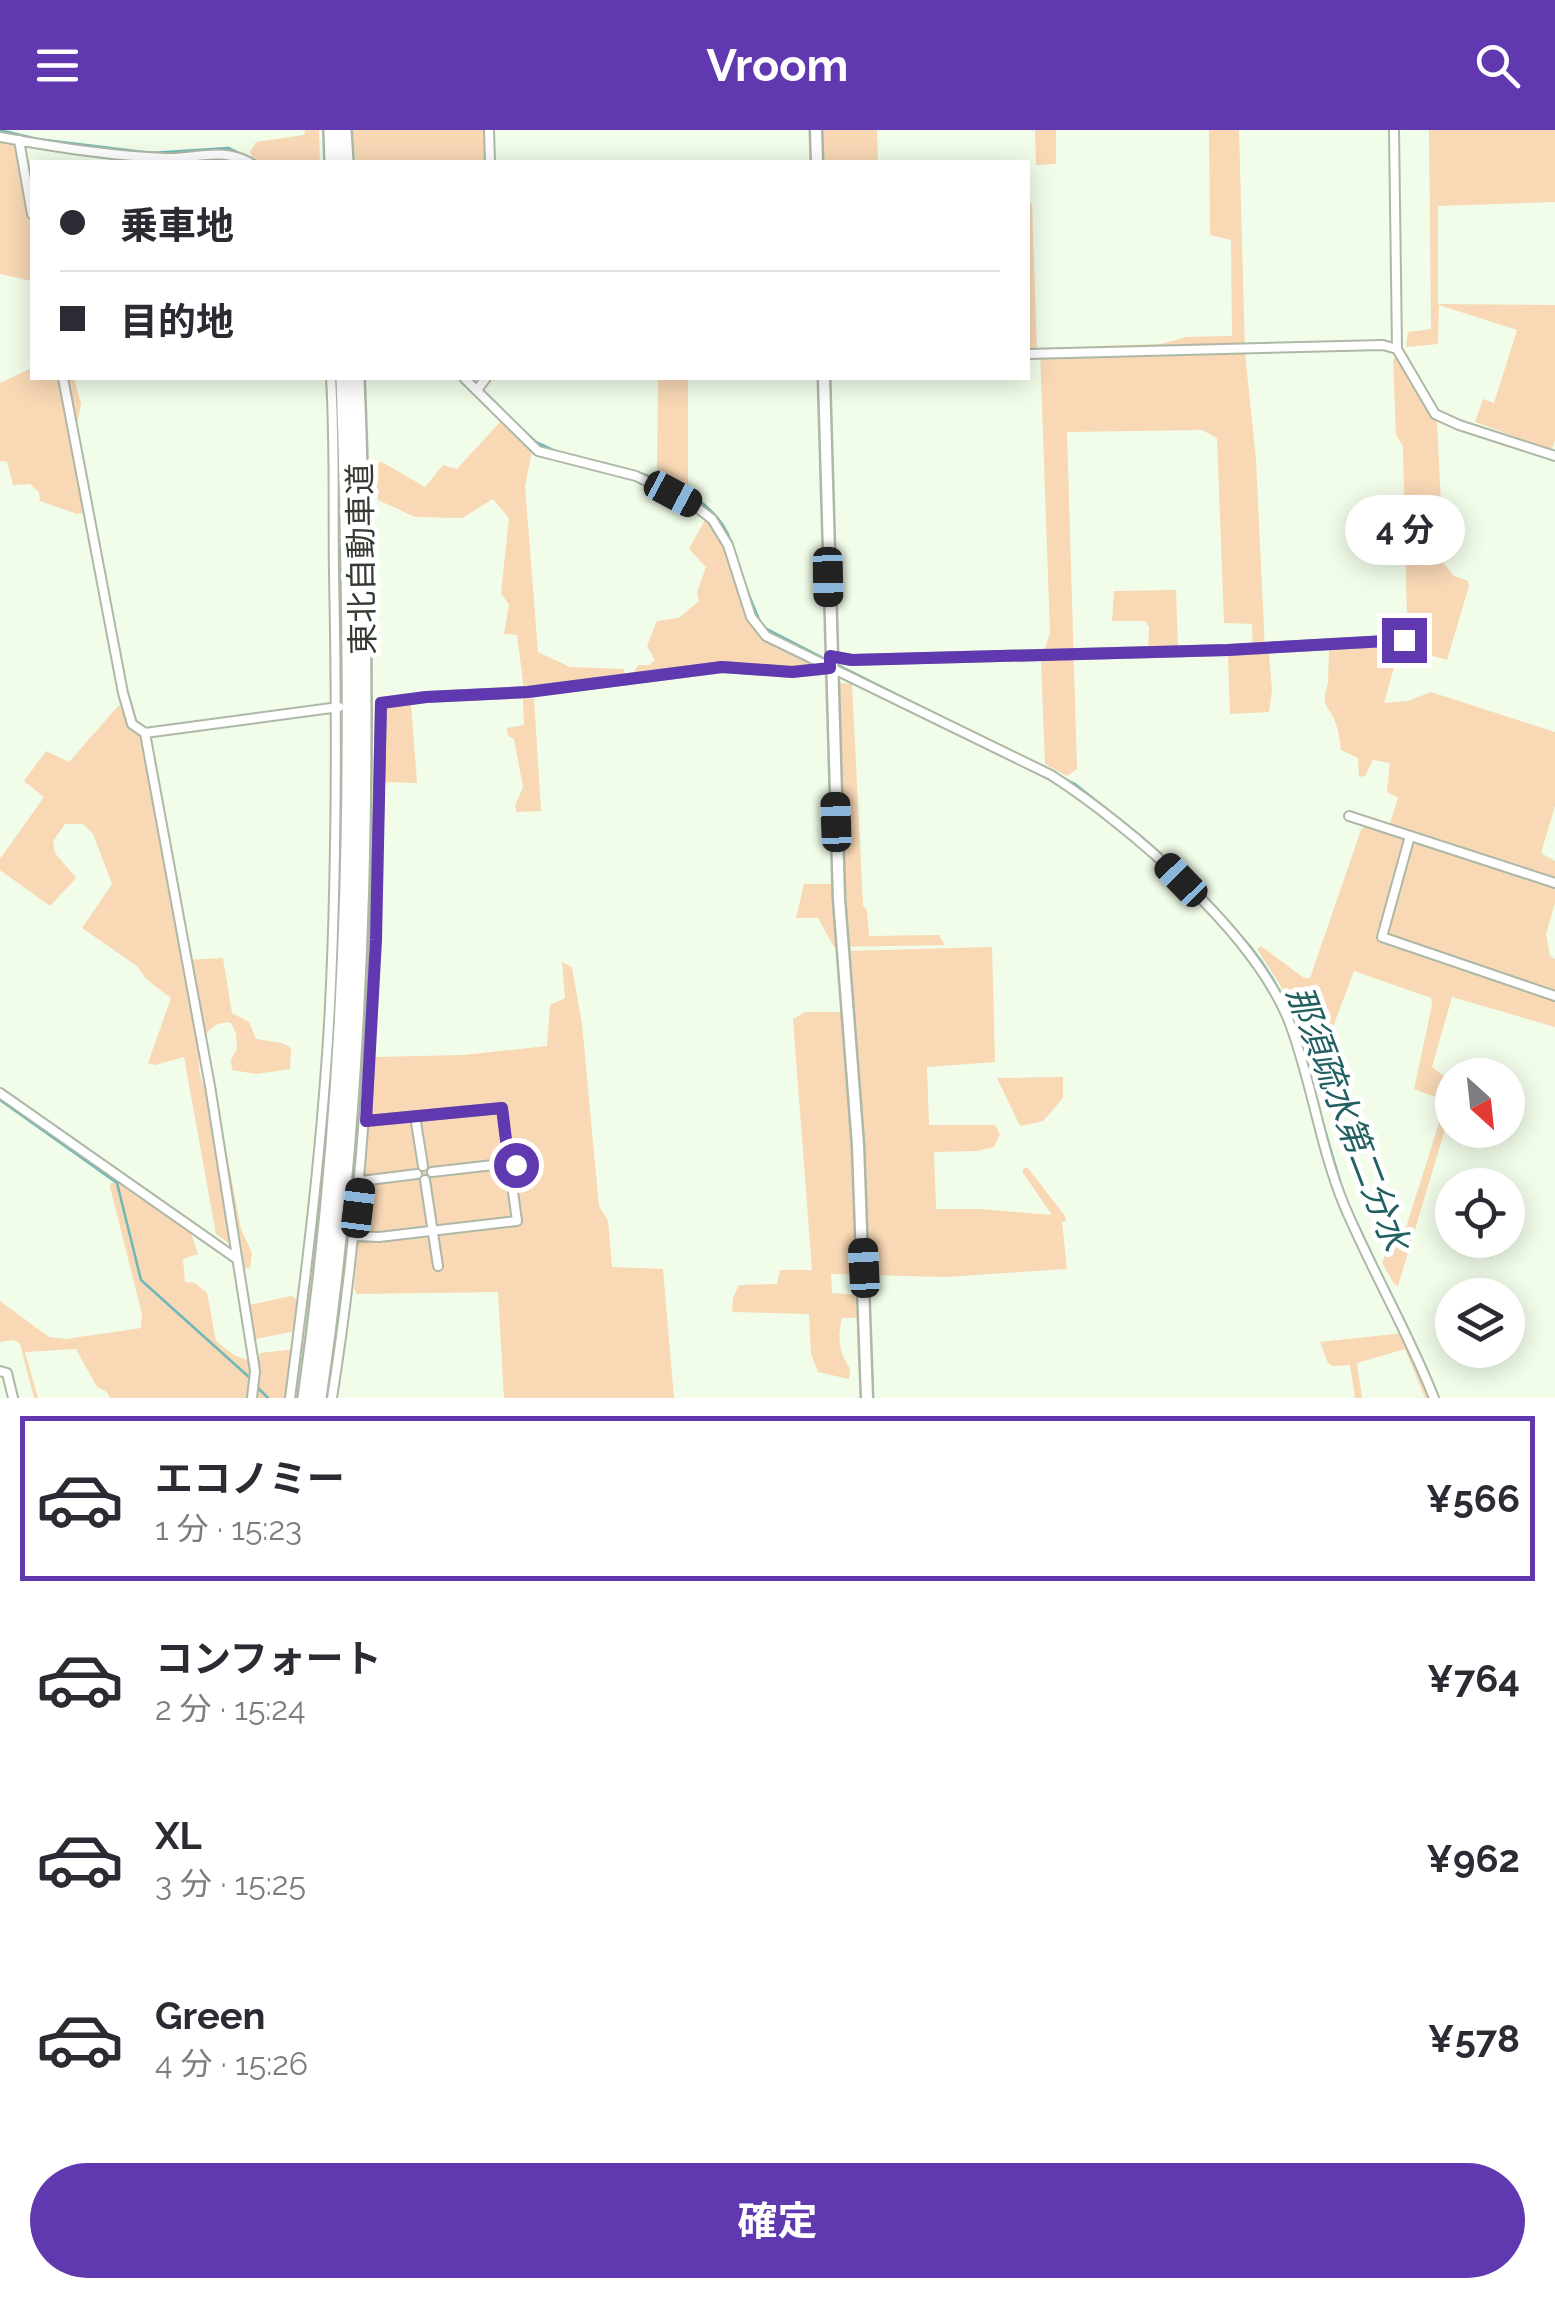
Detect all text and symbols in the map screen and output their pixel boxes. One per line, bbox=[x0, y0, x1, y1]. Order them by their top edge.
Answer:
icon: menu bbox=[30, 38, 85, 93]
icon: search bbox=[1470, 38, 1525, 93]
text: Vroom bbox=[706, 39, 849, 92]
text: 乗車地 bbox=[120, 203, 234, 248]
text: 目的地 bbox=[120, 299, 234, 344]
street label: 東北自動車道 bbox=[341, 463, 381, 655]
car bbox=[639, 467, 707, 521]
callout: 4 分 bbox=[1344, 495, 1464, 565]
text: 4 分 bbox=[1376, 511, 1434, 548]
car bbox=[812, 547, 844, 607]
route end bbox=[1382, 618, 1427, 663]
car bbox=[820, 791, 852, 853]
car bbox=[1149, 848, 1213, 912]
water label: 那須疏水第二分水 bbox=[1279, 980, 1419, 1260]
north arrow bbox=[1435, 1058, 1525, 1148]
map controls bbox=[1435, 1058, 1525, 1368]
route start bbox=[494, 1143, 539, 1188]
button: locate bbox=[1435, 1168, 1525, 1258]
car bbox=[339, 1176, 377, 1240]
car bbox=[847, 1237, 881, 1299]
button: layers bbox=[1435, 1278, 1525, 1368]
icon: car bbox=[35, 1454, 125, 1544]
text: エコノミー bbox=[155, 1456, 345, 1501]
text: ¥566 bbox=[1426, 1476, 1520, 1521]
text: 1 分 · 15:23 bbox=[155, 1510, 302, 1547]
icon: car bbox=[35, 1634, 125, 1724]
text: コンフォート bbox=[155, 1636, 382, 1681]
text: ¥764 bbox=[1427, 1656, 1520, 1701]
text: 2 分 · 15:24 bbox=[155, 1690, 306, 1727]
text: XL bbox=[155, 1813, 202, 1858]
icon: car bbox=[35, 1814, 125, 1904]
text: ¥962 bbox=[1426, 1836, 1520, 1881]
text: 3 分 · 15:25 bbox=[155, 1865, 306, 1902]
text: Green bbox=[155, 1993, 265, 2038]
icon: car bbox=[35, 1994, 125, 2084]
text: ¥578 bbox=[1428, 2016, 1520, 2061]
text: 4 分 · 15:26 bbox=[155, 2045, 308, 2082]
button: 確定 bbox=[30, 2163, 1525, 2278]

